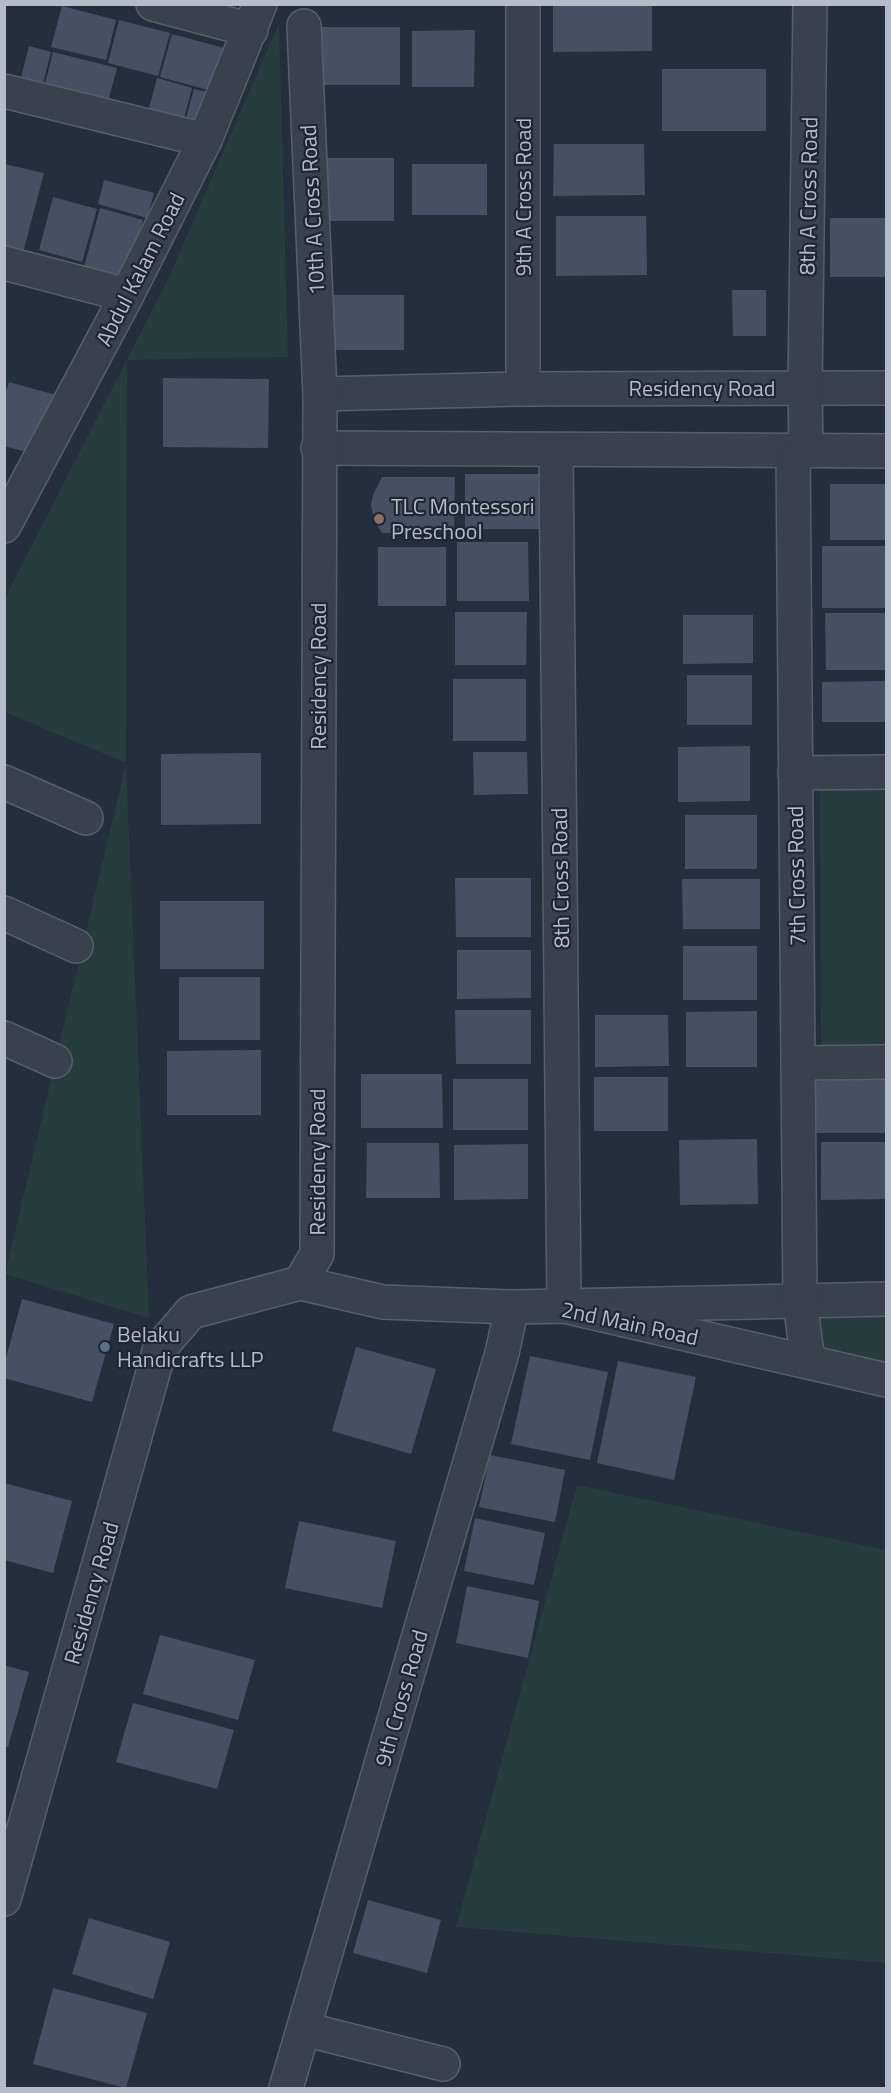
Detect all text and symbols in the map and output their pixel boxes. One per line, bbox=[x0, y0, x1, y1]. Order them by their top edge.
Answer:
street label: 8th A Cross Road bbox=[790, 116, 826, 276]
street label: 9th A Cross Road bbox=[506, 118, 540, 276]
street label: 10th A Cross Road bbox=[291, 124, 333, 296]
street label: Abdul Kalam Road bbox=[87, 186, 193, 352]
street label: Residency Road bbox=[629, 371, 775, 405]
place label: TLC Montessori Preschool bbox=[391, 489, 535, 548]
marker: TLC Montessori Preschool bbox=[372, 512, 386, 526]
street label: Residency Road bbox=[301, 603, 335, 749]
street label: 7th Cross Road bbox=[778, 805, 814, 947]
street label: 8th Cross Road bbox=[542, 807, 578, 949]
street label: Residency Road bbox=[300, 1089, 334, 1235]
street label: 2nd Main Road bbox=[558, 1292, 702, 1354]
place label: Belaku Handicrafts LLP bbox=[117, 1317, 264, 1376]
marker: Belaku Handicrafts LLP bbox=[98, 1340, 112, 1354]
street label: Residency Road bbox=[54, 1518, 128, 1668]
street label: 9th Cross Road bbox=[365, 1626, 437, 1770]

